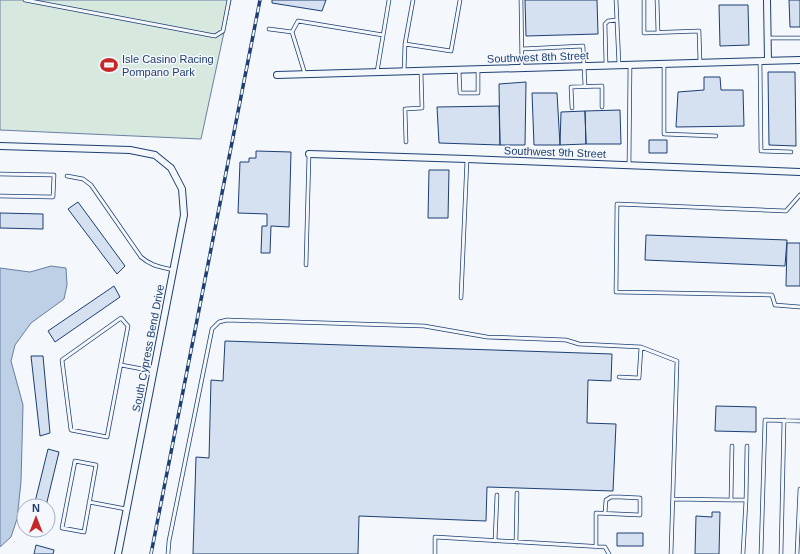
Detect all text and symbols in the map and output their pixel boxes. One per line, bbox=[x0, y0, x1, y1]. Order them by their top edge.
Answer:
street label: Southwest 8th Street bbox=[487, 49, 589, 65]
place label: Isle Casino Racing Pompano Park bbox=[122, 53, 214, 78]
sports icon: Isle Casino Racing Pompano Park bbox=[99, 55, 119, 75]
street label: Southwest 9th Street bbox=[504, 144, 606, 160]
street label: South Cypress Bend Drive bbox=[130, 283, 166, 413]
north arrow bbox=[16, 498, 56, 538]
text: N bbox=[32, 502, 40, 514]

